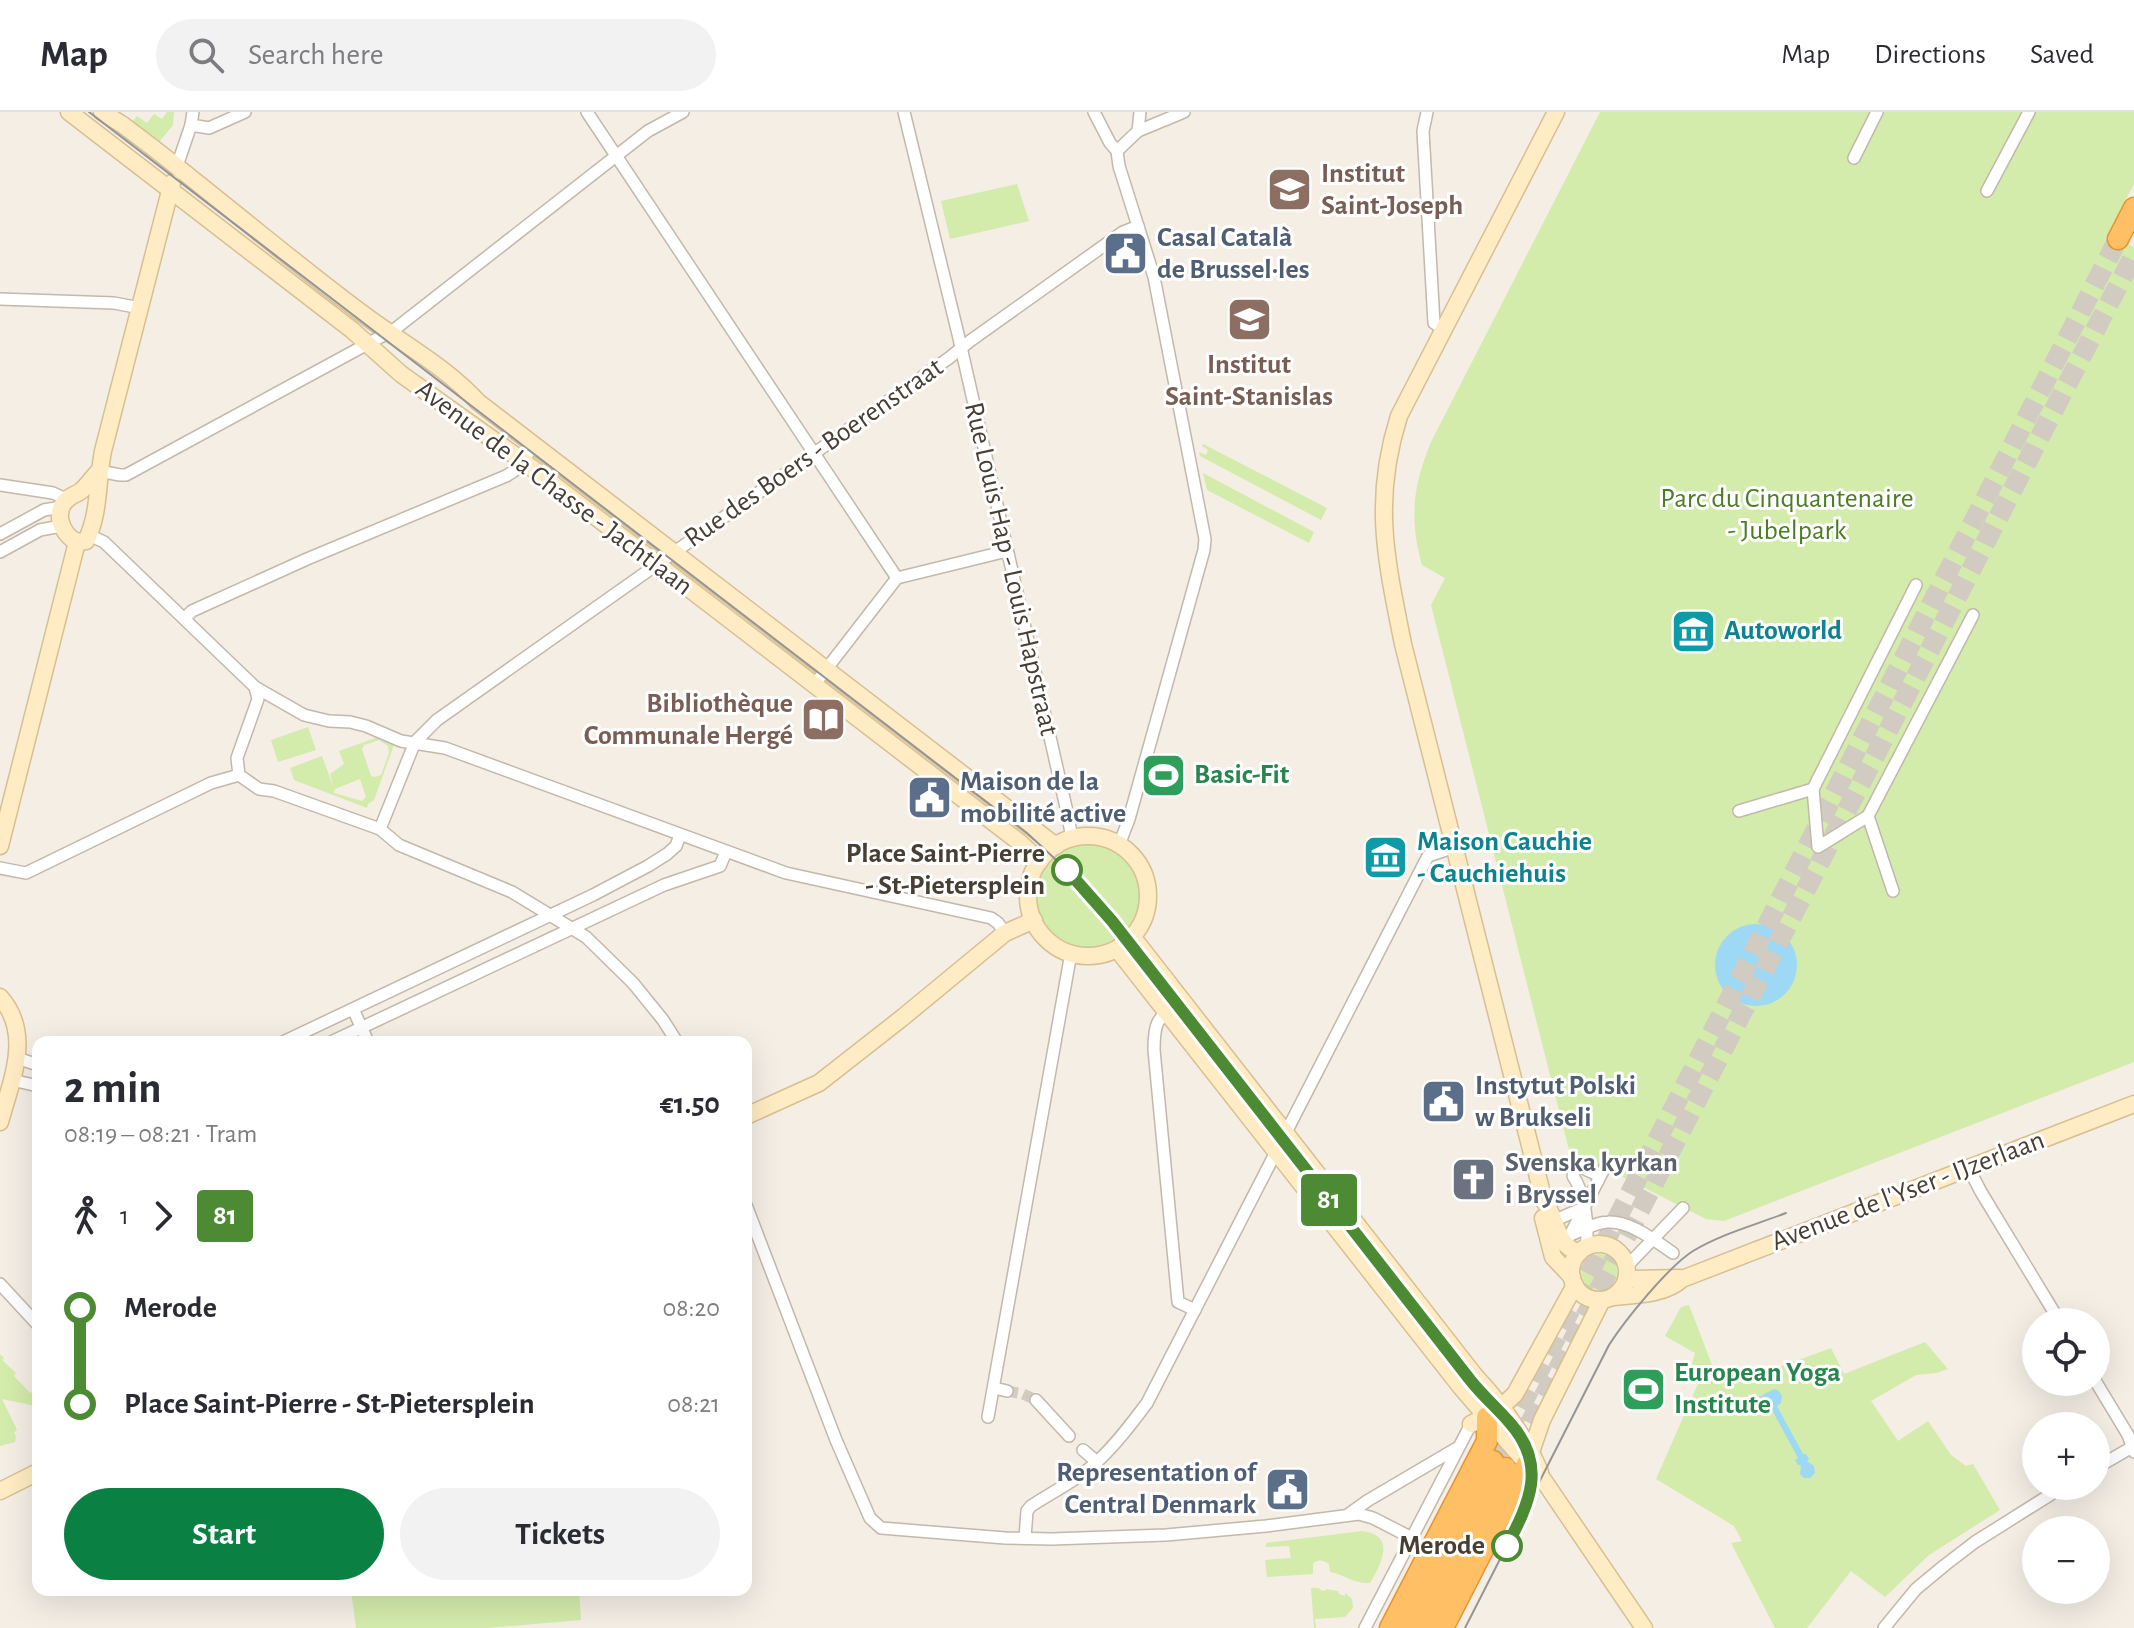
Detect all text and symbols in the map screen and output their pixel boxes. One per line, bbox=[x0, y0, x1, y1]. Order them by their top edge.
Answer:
search box bbox=[156, 19, 716, 91]
icon: search bbox=[184, 33, 228, 77]
text: Map bbox=[40, 36, 108, 74]
text: Search here bbox=[248, 40, 384, 70]
text: Map bbox=[1781, 41, 1830, 69]
text: Directions bbox=[1874, 41, 1986, 69]
text: Saved bbox=[2030, 41, 2094, 69]
place label: Institut Saint-Joseph bbox=[1321, 160, 1463, 220]
school or university icon: Institut Saint-Joseph bbox=[1266, 166, 1314, 214]
place label: Casal Català de Brussel·les bbox=[1157, 224, 1309, 284]
public building icon: Casal Català de Brussel·les bbox=[1102, 230, 1150, 278]
school or university icon: Institut Saint-Stanislas bbox=[1225, 296, 1273, 344]
place label: Institut Saint-Stanislas bbox=[1165, 351, 1333, 411]
street label: Rue des Boers - Boerenstraat bbox=[680, 353, 948, 553]
street label: Avenue de la Chasse - Jachtlaan bbox=[410, 375, 698, 601]
street label: Rue Louis Hap - Louis Hapstraat bbox=[959, 400, 1063, 738]
park label: Parc du Cinquantenaire - Jubelpark bbox=[1660, 485, 1914, 545]
museum icon: Autoworld bbox=[1669, 607, 1717, 655]
place label: Autoworld bbox=[1724, 617, 1842, 645]
place label: Bibliothèque Communale Hergé bbox=[584, 690, 793, 750]
library icon: Bibliothèque Communale Hergé bbox=[800, 696, 848, 744]
sports icon: Basic-Fit bbox=[1139, 751, 1187, 799]
place label: Basic-Fit bbox=[1194, 761, 1290, 789]
place label: Maison de la mobilité active bbox=[960, 768, 1126, 828]
public building icon: Maison de la mobilité active bbox=[905, 774, 953, 822]
place label: Maison Cauchie - Cauchiehuis bbox=[1417, 828, 1592, 888]
museum icon: Maison Cauchie - Cauchiehuis bbox=[1362, 834, 1410, 882]
place label: Place Saint-Pierre - St-Pietersplein bbox=[846, 840, 1045, 900]
marker: Place Saint-Pierre - St-Pietersplein bbox=[1052, 855, 1082, 885]
text: 2 min bbox=[64, 1067, 162, 1111]
place label: Instytut Polski w Brukseli bbox=[1475, 1072, 1636, 1132]
public building icon: Instytut Polski w Brukseli bbox=[1420, 1078, 1468, 1126]
text: €1.50 bbox=[660, 1089, 720, 1119]
text: 08:19 – 08:21 · Tram bbox=[64, 1121, 257, 1147]
street label: Avenue de l'Yser - IJzerlaan bbox=[1768, 1126, 2048, 1256]
place label: Svenska kyrkan i Bryssel bbox=[1505, 1149, 1678, 1209]
church icon: Svenska kyrkan i Bryssel bbox=[1450, 1155, 1498, 1203]
line badge: 81 bbox=[1293, 1174, 1365, 1226]
text: 81 bbox=[1317, 1186, 1341, 1214]
icon: walk bbox=[64, 1194, 108, 1238]
icon: forward bbox=[141, 1194, 185, 1238]
text: 81 bbox=[213, 1202, 237, 1230]
text: 1 bbox=[120, 1203, 129, 1229]
text: Merode bbox=[124, 1293, 217, 1323]
text: 08:20 bbox=[662, 1295, 720, 1321]
map controls bbox=[2022, 1308, 2110, 1604]
button: locate bbox=[2022, 1308, 2110, 1396]
place label: European Yoga Institute bbox=[1674, 1359, 1841, 1419]
sports icon: European Yoga Institute bbox=[1619, 1365, 1667, 1413]
text: Place Saint-Pierre - St-Pietersplein bbox=[124, 1389, 535, 1419]
text: 08:21 bbox=[667, 1391, 720, 1417]
button: + bbox=[2022, 1412, 2110, 1500]
place label: Representation of Central Denmark bbox=[1056, 1459, 1258, 1519]
public building icon: Representation of Central Denmark bbox=[1263, 1465, 1311, 1513]
button: Start bbox=[64, 1488, 384, 1580]
button: Tickets bbox=[400, 1488, 720, 1580]
button: − bbox=[2022, 1516, 2110, 1604]
marker: Merode bbox=[1492, 1531, 1522, 1561]
place label: Merode bbox=[1398, 1532, 1485, 1560]

